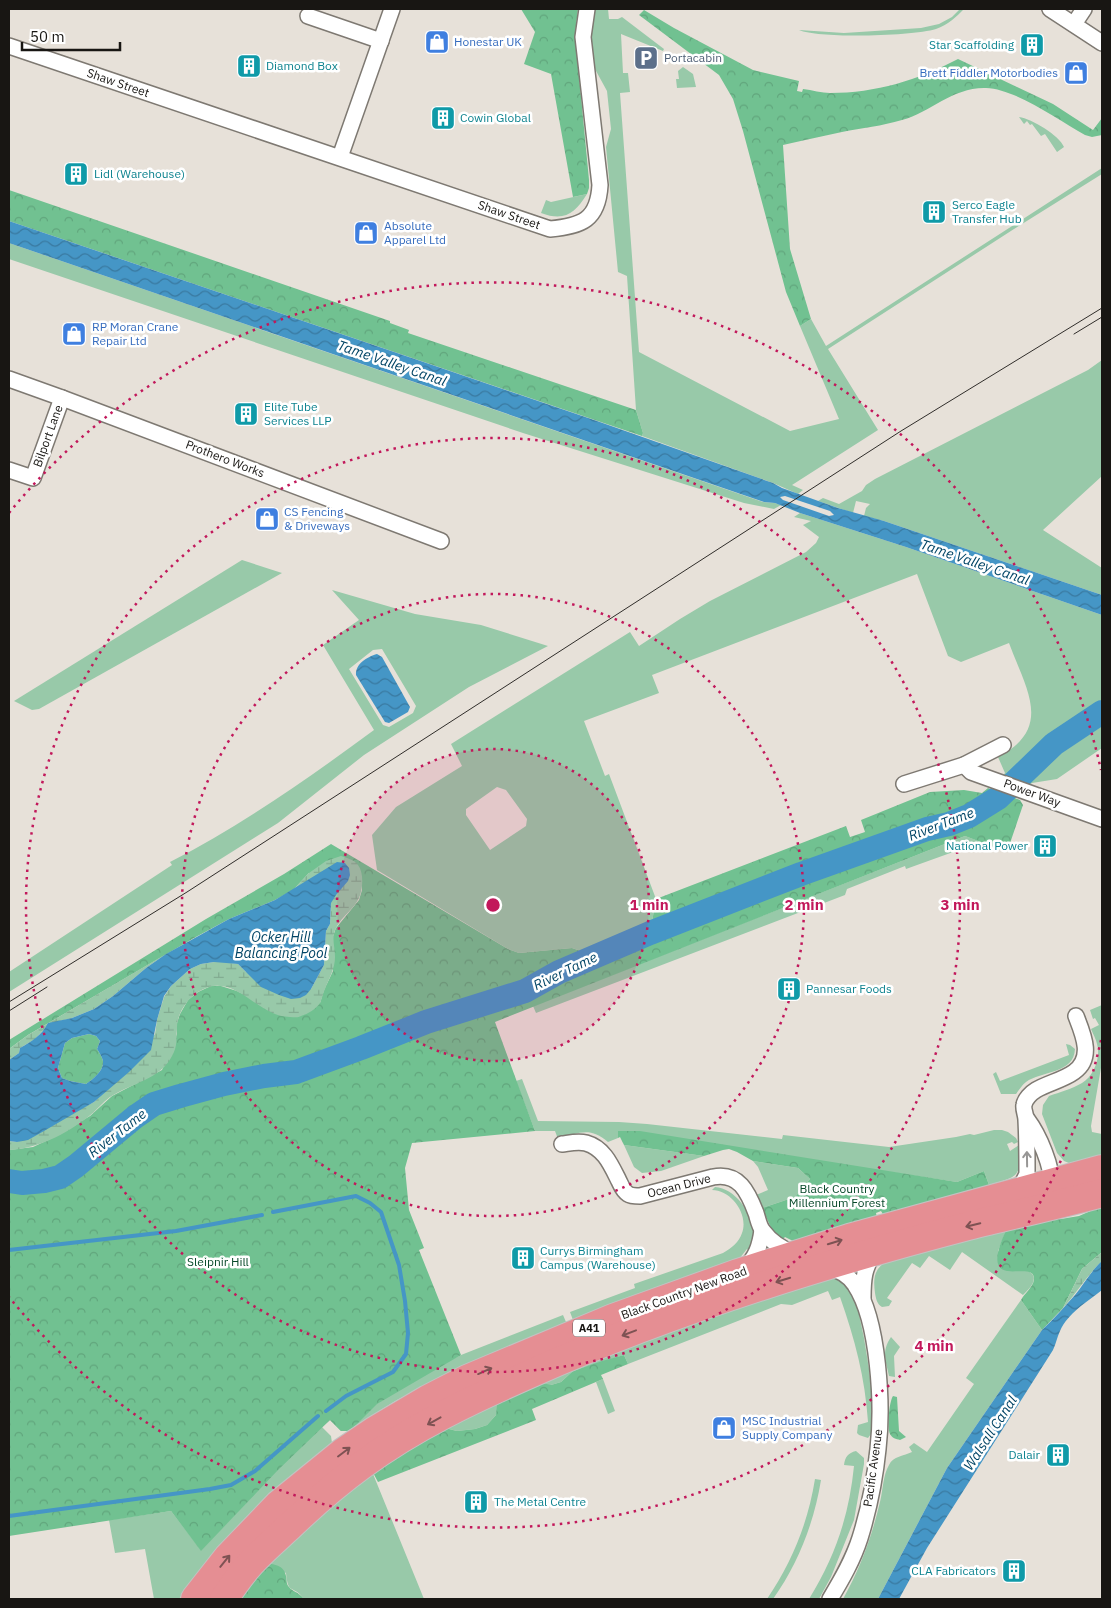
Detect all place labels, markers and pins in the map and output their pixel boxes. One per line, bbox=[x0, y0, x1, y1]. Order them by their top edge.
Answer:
shop icon: Honestar UK bbox=[424, 29, 450, 55]
building icon: Star Scaffolding bbox=[1019, 32, 1045, 58]
place label: Honestar UK bbox=[454, 34, 522, 49]
place label: Star Scaffolding bbox=[929, 37, 1015, 52]
parking icon: Portacabin bbox=[633, 45, 659, 71]
place label: Portacabin bbox=[664, 50, 722, 65]
building icon: Diamond Box bbox=[236, 53, 262, 79]
place label: Diamond Box bbox=[266, 58, 338, 73]
shop icon: Brett Fiddler Motorbodies bbox=[1063, 60, 1089, 86]
place label: Brett Fiddler Motorbodies bbox=[920, 65, 1058, 80]
building icon: Cowin Global bbox=[430, 105, 456, 131]
place label: Cowin Global bbox=[460, 110, 531, 125]
building icon: Lidl (Warehouse) bbox=[63, 161, 89, 187]
place label: Lidl (Warehouse) bbox=[94, 166, 185, 181]
place label: Serco Eagle Transfer Hub bbox=[952, 197, 1022, 226]
building icon: Serco Eagle Transfer Hub bbox=[921, 199, 947, 225]
place label: Absolute Apparel Ltd bbox=[384, 218, 446, 247]
shop icon: Absolute Apparel Ltd bbox=[353, 220, 379, 246]
place label: RP Moran Crane Repair Ltd bbox=[92, 319, 179, 348]
shop icon: RP Moran Crane Repair Ltd bbox=[61, 321, 87, 347]
place label: Elite Tube Services LLP bbox=[264, 399, 332, 428]
building icon: Elite Tube Services LLP bbox=[233, 401, 259, 427]
place label: CS Fencing & Driveways bbox=[284, 504, 350, 533]
shop icon: CS Fencing & Driveways bbox=[254, 506, 280, 532]
building icon: National Power bbox=[1032, 833, 1058, 859]
place label: National Power bbox=[946, 838, 1029, 853]
centre of rings bbox=[484, 896, 502, 914]
building icon: Pannesar Foods bbox=[776, 976, 802, 1002]
place label: Pannesar Foods bbox=[806, 981, 892, 996]
place label: Currys Birmingham Campus (Warehouse) bbox=[540, 1243, 656, 1272]
building icon: Currys Birmingham Campus (Warehouse) bbox=[510, 1245, 536, 1271]
place label: MSC Industrial Supply Company bbox=[742, 1413, 832, 1442]
shop icon: MSC Industrial Supply Company bbox=[711, 1415, 737, 1441]
building icon: Dalair bbox=[1045, 1442, 1071, 1468]
place label: Dalair bbox=[1008, 1447, 1041, 1462]
building icon: The Metal Centre bbox=[463, 1489, 489, 1515]
place label: The Metal Centre bbox=[494, 1494, 587, 1509]
building icon: CLA Fabricators bbox=[1001, 1558, 1027, 1584]
place label: CLA Fabricators bbox=[911, 1563, 996, 1578]

